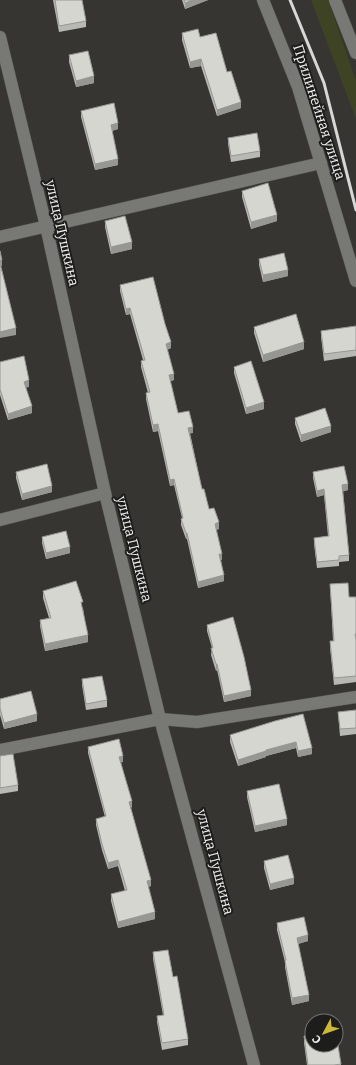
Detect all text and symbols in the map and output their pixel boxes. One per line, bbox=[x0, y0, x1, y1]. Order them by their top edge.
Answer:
street label: Прилинейная улица bbox=[289, 42, 349, 182]
street label: улица Пушкина bbox=[41, 177, 83, 288]
street label: улица Пушкина bbox=[112, 493, 155, 604]
street label: улица Пушкина bbox=[192, 806, 237, 917]
north arrow bbox=[304, 1013, 344, 1053]
text: С bbox=[310, 1032, 324, 1046]

